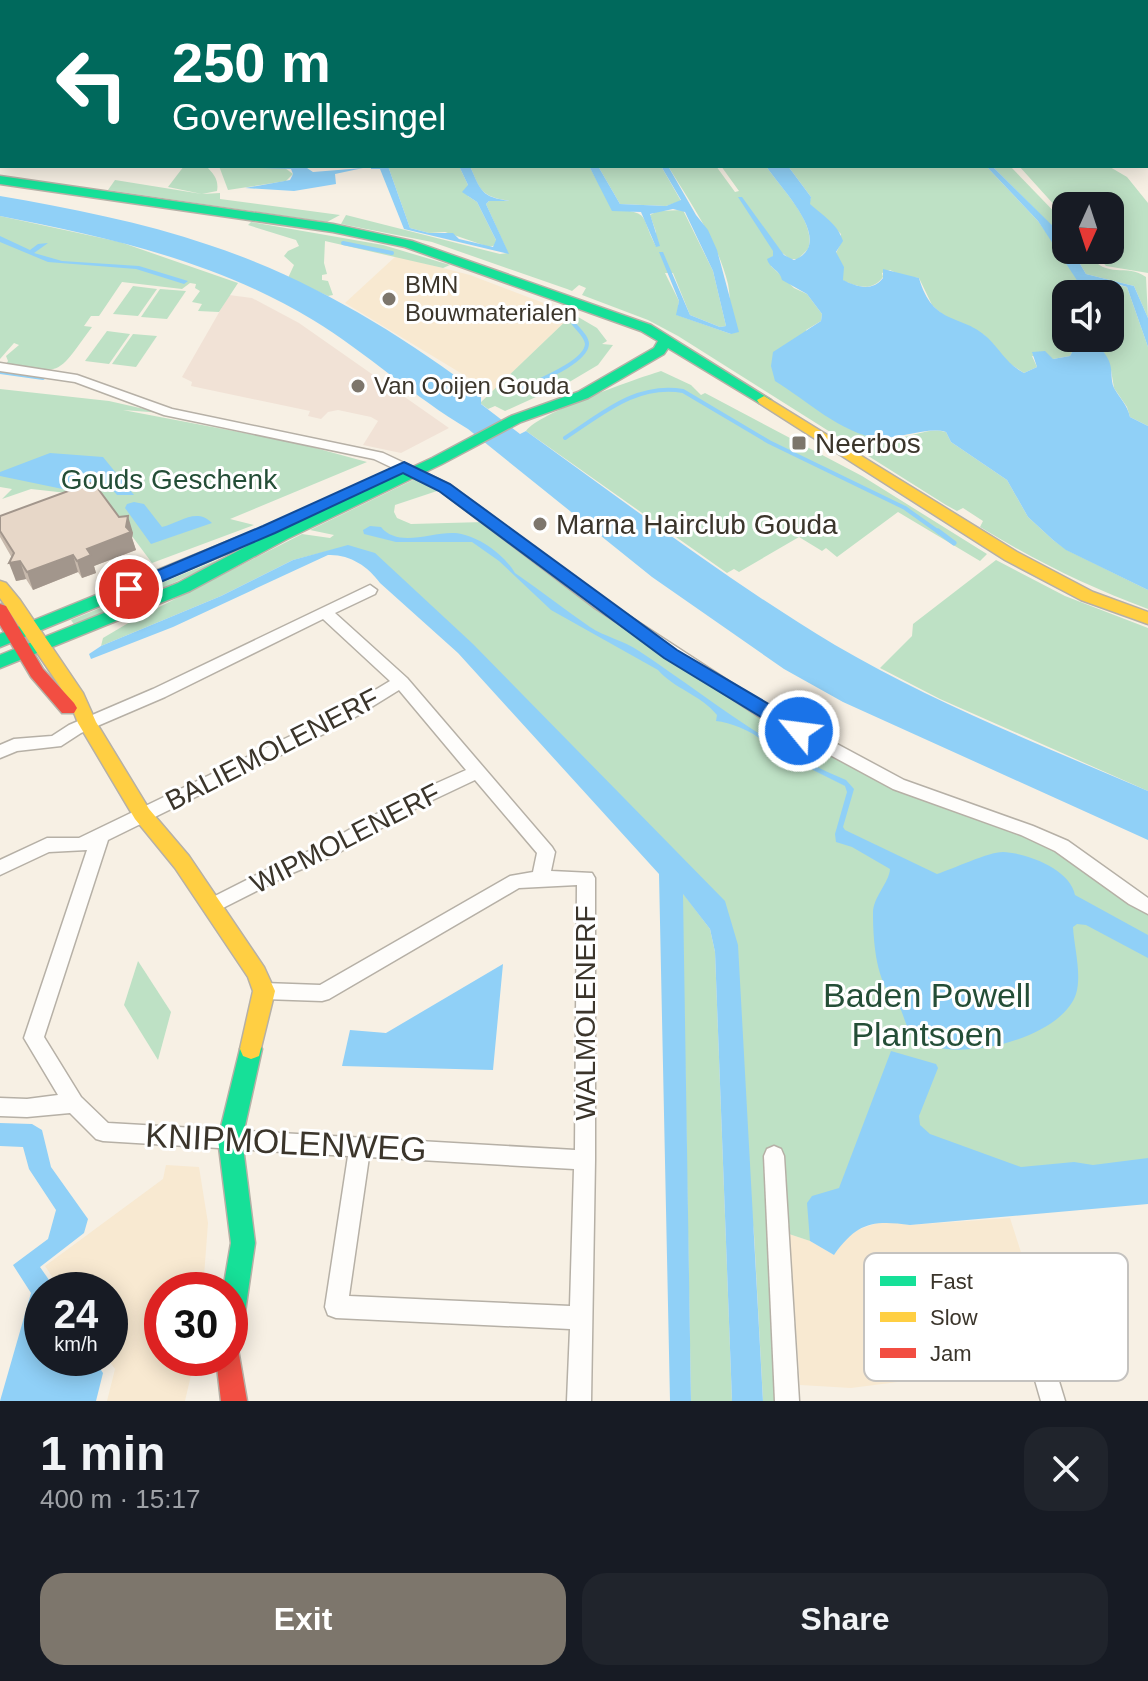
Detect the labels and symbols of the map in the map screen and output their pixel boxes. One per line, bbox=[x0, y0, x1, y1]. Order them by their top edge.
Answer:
north arrow bbox=[1052, 192, 1124, 264]
place label: BMN Bouwmaterialen bbox=[405, 271, 577, 326]
marker: BMN Bouwmaterialen bbox=[380, 290, 398, 308]
place label: Van Ooijen Gouda bbox=[374, 372, 570, 399]
marker: Van Ooijen Gouda bbox=[349, 377, 367, 395]
place label: Neerbos bbox=[815, 428, 921, 459]
marker: Neerbos bbox=[790, 434, 808, 452]
park label: Gouds Geschenk bbox=[61, 464, 278, 495]
place label: Marna Hairclub Gouda bbox=[556, 509, 838, 540]
marker: Marna Hairclub Gouda bbox=[531, 515, 549, 533]
pin bbox=[95, 555, 163, 623]
street label: BALIEMOLENERF bbox=[161, 682, 384, 817]
position arrow bbox=[757, 689, 841, 773]
street label: WIPMOLENERF bbox=[245, 777, 445, 900]
street label: WALMOLENERF bbox=[570, 905, 601, 1121]
park label: Baden Powell Plantsoen bbox=[823, 976, 1031, 1053]
street label: KNIPMOLENWEG bbox=[144, 1116, 428, 1168]
legend bbox=[864, 1253, 1128, 1381]
text: Fast bbox=[930, 1269, 973, 1294]
speed limit sign: 30 bbox=[144, 1272, 248, 1376]
text: Slow bbox=[930, 1305, 978, 1330]
text: Jam bbox=[930, 1341, 972, 1366]

